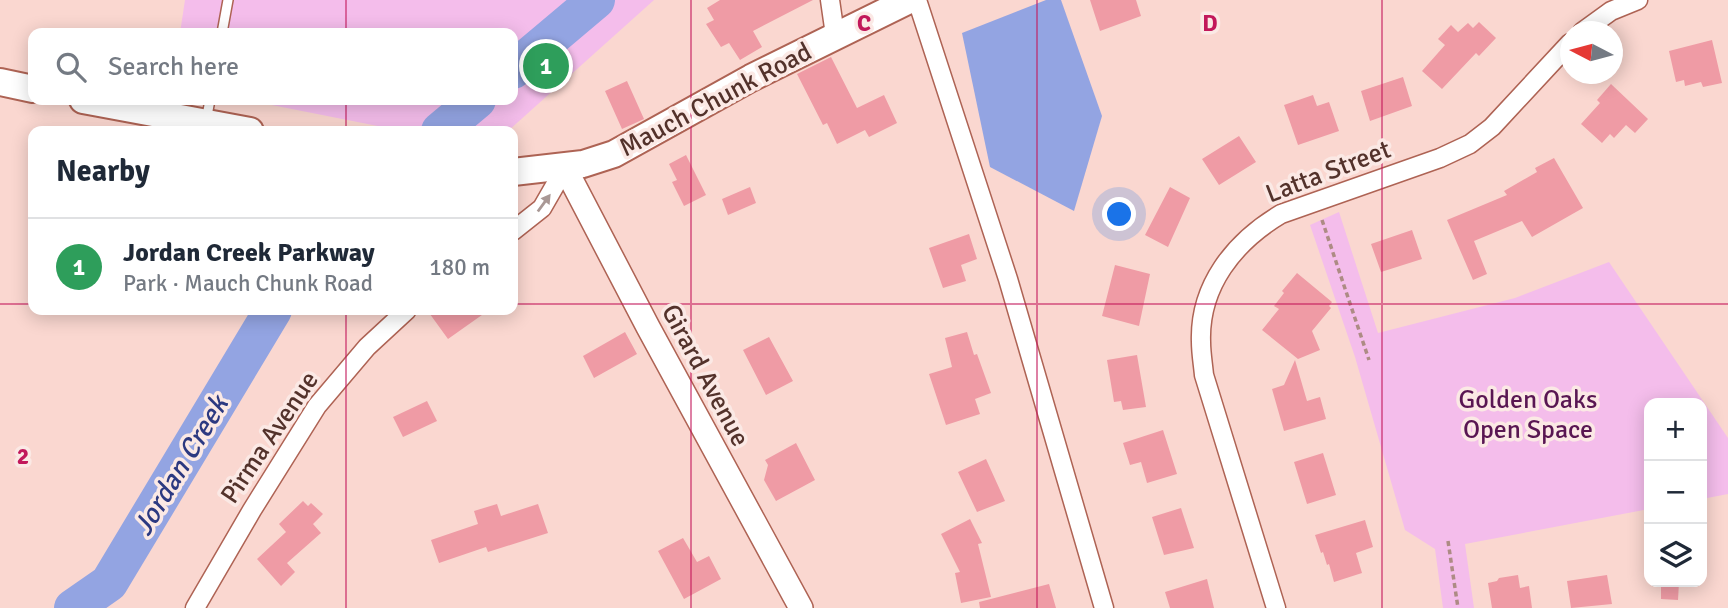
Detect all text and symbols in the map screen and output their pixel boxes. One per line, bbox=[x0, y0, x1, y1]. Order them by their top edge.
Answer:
text: C bbox=[857, 9, 871, 38]
text: D bbox=[1202, 9, 1218, 38]
north arrow bbox=[1560, 21, 1623, 84]
search box bbox=[28, 28, 518, 105]
street label: Mauch Chunk Road bbox=[614, 36, 817, 164]
pin: 1 bbox=[523, 40, 569, 92]
icon: search bbox=[52, 48, 90, 86]
text: Search here bbox=[108, 51, 239, 83]
street label: Latta Street bbox=[1261, 134, 1395, 210]
text: Nearby bbox=[56, 153, 150, 190]
one-way arrow bbox=[536, 194, 550, 212]
your location bbox=[1102, 197, 1136, 231]
text: Jordan Creek Parkway bbox=[123, 237, 375, 269]
text: 1 bbox=[73, 253, 85, 282]
text: 180 m bbox=[429, 253, 490, 282]
text: Park · Mauch Chunk Road bbox=[123, 269, 373, 298]
street label: Girard Avenue bbox=[654, 299, 756, 452]
street label: Pirma Avenue bbox=[214, 365, 326, 510]
park label: Golden Oaks Open Space bbox=[1459, 384, 1597, 446]
water label: Jordan Creek bbox=[126, 387, 237, 541]
map controls bbox=[1644, 398, 1707, 587]
button: + bbox=[1644, 398, 1707, 461]
text: 2 bbox=[17, 442, 29, 471]
button: − bbox=[1644, 461, 1707, 524]
button: layers bbox=[1644, 524, 1707, 587]

